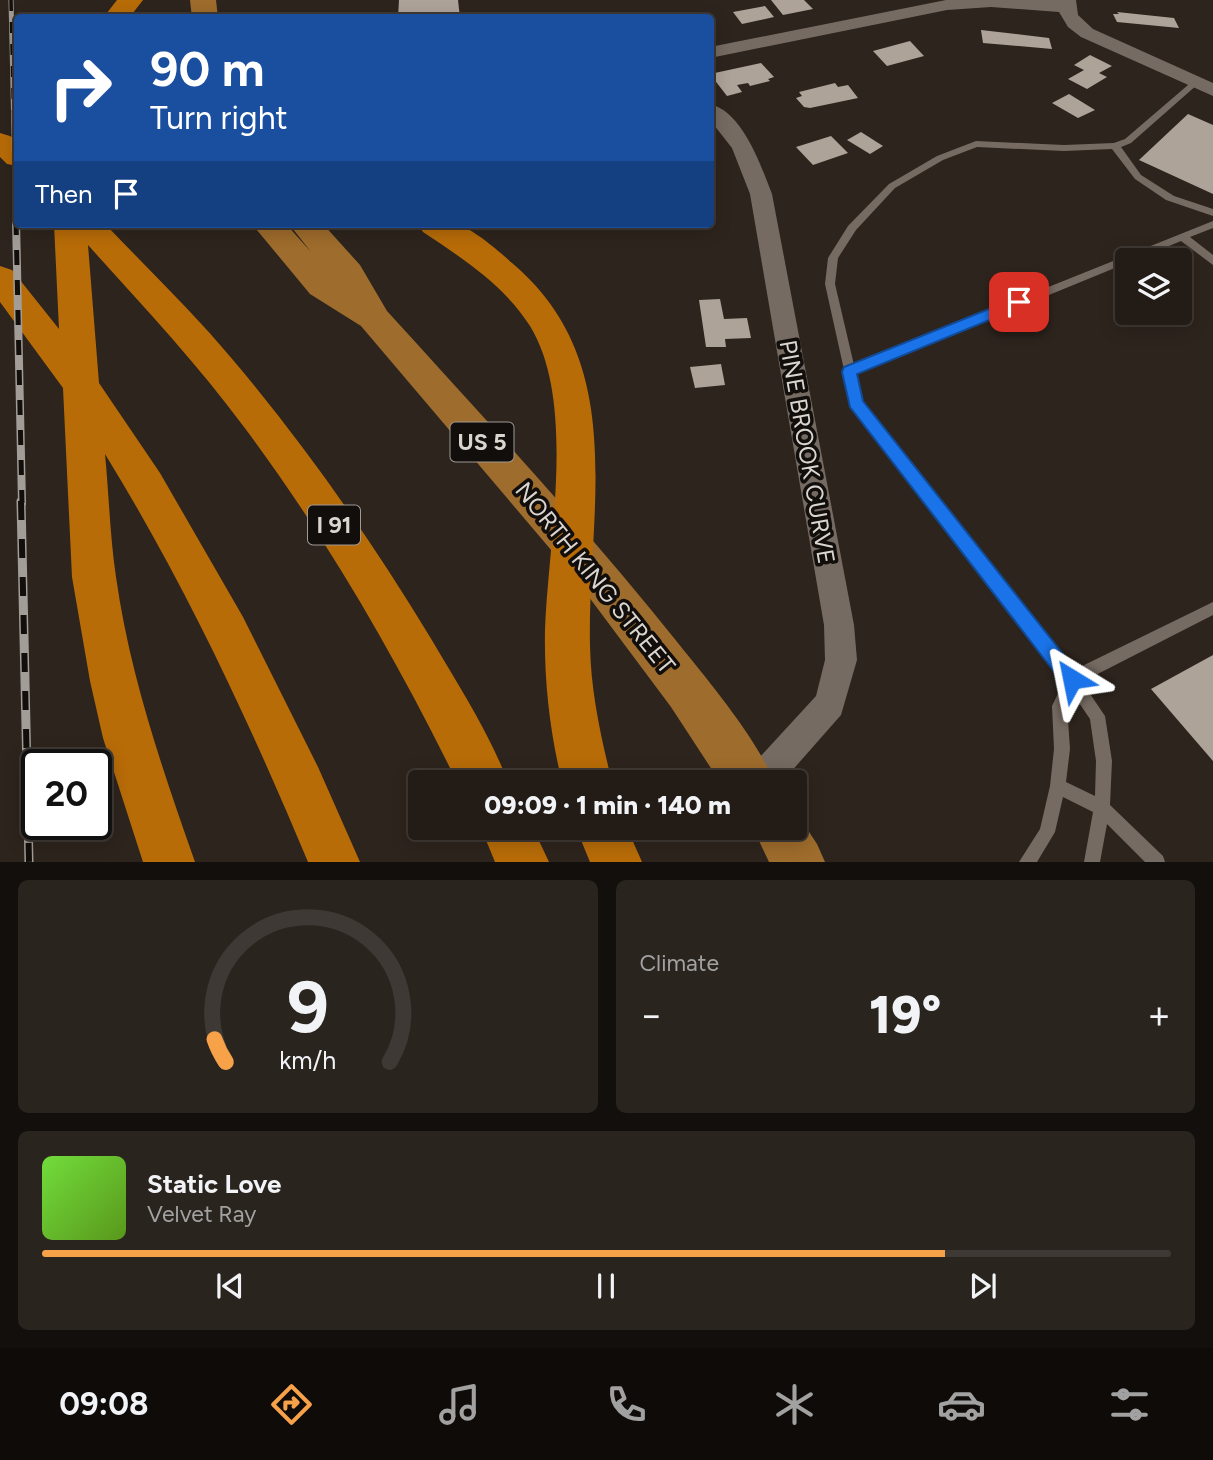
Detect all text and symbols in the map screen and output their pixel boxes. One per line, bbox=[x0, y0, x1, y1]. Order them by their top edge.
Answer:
text: 90 m bbox=[150, 39, 265, 98]
icon: right bbox=[35, 42, 126, 133]
text: Turn right bbox=[150, 99, 288, 137]
icon: arrive bbox=[107, 175, 145, 213]
text: Then bbox=[35, 178, 93, 210]
map controls bbox=[1115, 248, 1192, 325]
button: layers bbox=[1115, 248, 1192, 325]
pin bbox=[989, 272, 1049, 332]
icon: arrive bbox=[1000, 283, 1038, 321]
street label: PINE BROOK CURVE bbox=[774, 338, 841, 566]
road number: US 5 bbox=[450, 422, 514, 462]
street label: NORTH KING STREET bbox=[509, 476, 682, 679]
road number: I 91 bbox=[308, 505, 360, 544]
position arrow bbox=[1035, 642, 1109, 716]
speed limit sign: 20 bbox=[21, 749, 112, 840]
text: 09:09 · 1 min · 140 m bbox=[484, 789, 731, 821]
text: Climate bbox=[640, 949, 719, 977]
text: 9 bbox=[287, 964, 329, 1051]
text: 19° bbox=[869, 984, 942, 1046]
text: − bbox=[640, 992, 663, 1038]
text: + bbox=[1147, 992, 1171, 1038]
text: km/h bbox=[279, 1045, 336, 1075]
text: Static Love bbox=[147, 1168, 281, 1200]
text: Velvet Ray bbox=[147, 1200, 256, 1228]
icon: previous bbox=[211, 1267, 249, 1305]
icon: pause bbox=[587, 1267, 625, 1305]
icon: next bbox=[964, 1267, 1002, 1305]
icon: directions bbox=[267, 1380, 316, 1429]
icon: music bbox=[435, 1380, 484, 1429]
icon: phone bbox=[602, 1380, 651, 1429]
icon: climate bbox=[770, 1380, 819, 1429]
icon: car bbox=[937, 1380, 986, 1429]
icon: filters bbox=[1105, 1380, 1154, 1429]
text: 09:08 bbox=[59, 1385, 149, 1423]

